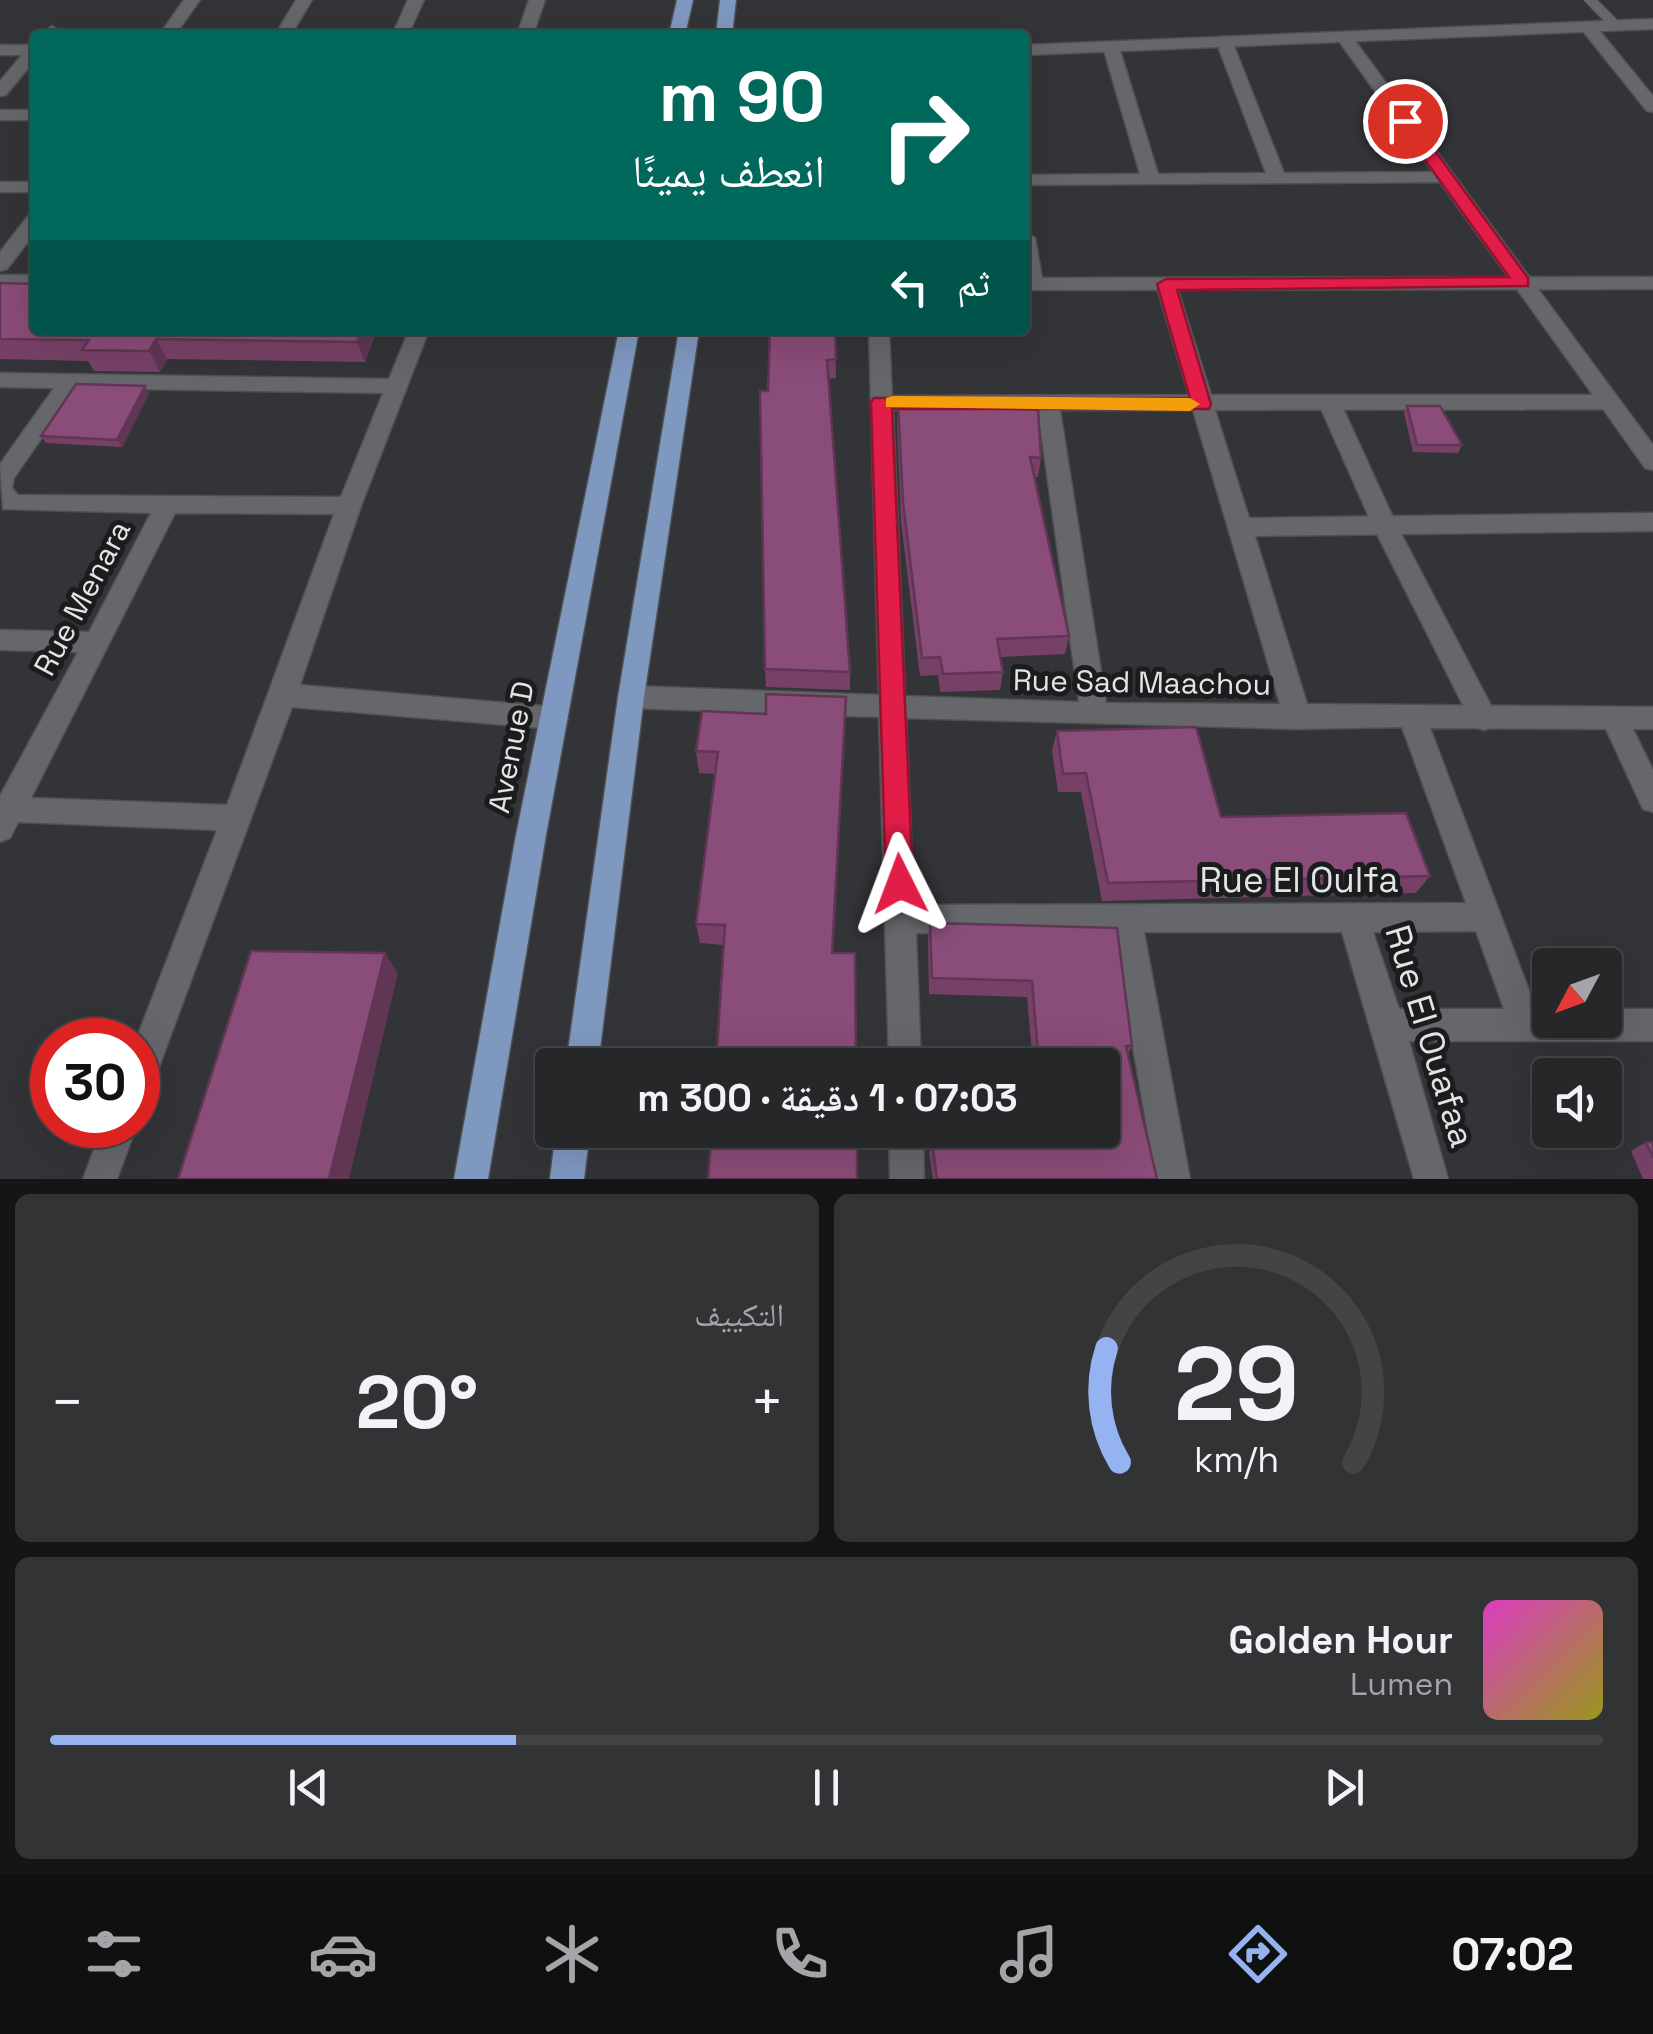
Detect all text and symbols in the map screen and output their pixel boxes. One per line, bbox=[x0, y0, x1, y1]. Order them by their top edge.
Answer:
text: 90 m bbox=[659, 52, 825, 141]
icon: right bbox=[860, 70, 990, 200]
pin bbox=[1363, 79, 1448, 164]
icon: arrive bbox=[1378, 94, 1433, 149]
text: انعطف يمينًا bbox=[632, 143, 825, 200]
text: ثم bbox=[957, 259, 990, 307]
icon: left bbox=[882, 260, 937, 315]
street label: Rue Menara bbox=[25, 514, 139, 682]
street label: Rue Sad Maachou bbox=[1013, 660, 1271, 704]
street label: Avenue D bbox=[479, 678, 543, 816]
position arrow bbox=[848, 832, 952, 936]
street label: Rue El Oulfa bbox=[1199, 858, 1399, 902]
street label: Rue El Ouafaa bbox=[1375, 920, 1485, 1152]
north arrow bbox=[1532, 948, 1622, 1038]
map controls bbox=[1532, 948, 1622, 1148]
speed limit sign: 30 bbox=[30, 1018, 160, 1148]
button: sound bbox=[1532, 1058, 1622, 1148]
text: 07:03 · 1 دقيقة · 300 m bbox=[637, 1074, 1018, 1122]
text: التكييف bbox=[694, 1295, 784, 1335]
text: 29 bbox=[1173, 1318, 1299, 1450]
text: 20° bbox=[356, 1354, 478, 1450]
text: − bbox=[50, 1367, 84, 1437]
text: + bbox=[750, 1367, 784, 1437]
text: km/h bbox=[1193, 1437, 1279, 1482]
text: Golden Hour bbox=[1229, 1616, 1453, 1664]
text: Lumen bbox=[1350, 1664, 1453, 1704]
icon: previous bbox=[281, 1760, 336, 1815]
icon: pause bbox=[799, 1760, 854, 1815]
icon: next bbox=[1317, 1760, 1372, 1815]
icon: filters bbox=[79, 1919, 149, 1989]
icon: car bbox=[308, 1919, 378, 1989]
icon: climate bbox=[537, 1919, 607, 1989]
icon: phone bbox=[765, 1919, 835, 1989]
icon: music bbox=[994, 1919, 1064, 1989]
icon: directions bbox=[1223, 1919, 1293, 1989]
text: 07:02 bbox=[1451, 1926, 1574, 1983]

